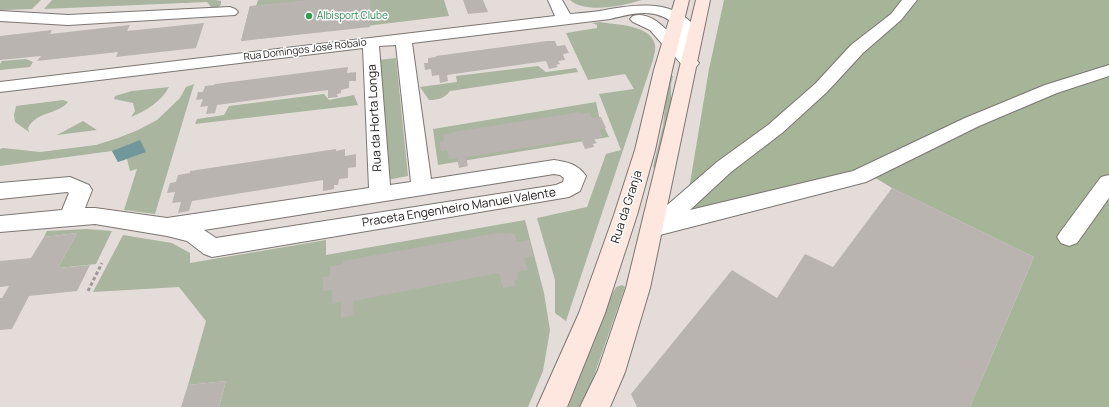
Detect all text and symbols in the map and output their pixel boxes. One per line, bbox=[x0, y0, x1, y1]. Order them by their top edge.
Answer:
place label: Albisport Clube bbox=[317, 10, 388, 22]
marker: Albisport Clube bbox=[304, 11, 314, 21]
street label: Rua Domingos José Robalo bbox=[243, 37, 367, 63]
street label: Rua da Horta Longa bbox=[365, 64, 385, 172]
street label: Rua da Granja bbox=[608, 169, 646, 245]
street label: Praceta Engenheiro Manuel Valente bbox=[361, 186, 557, 230]

